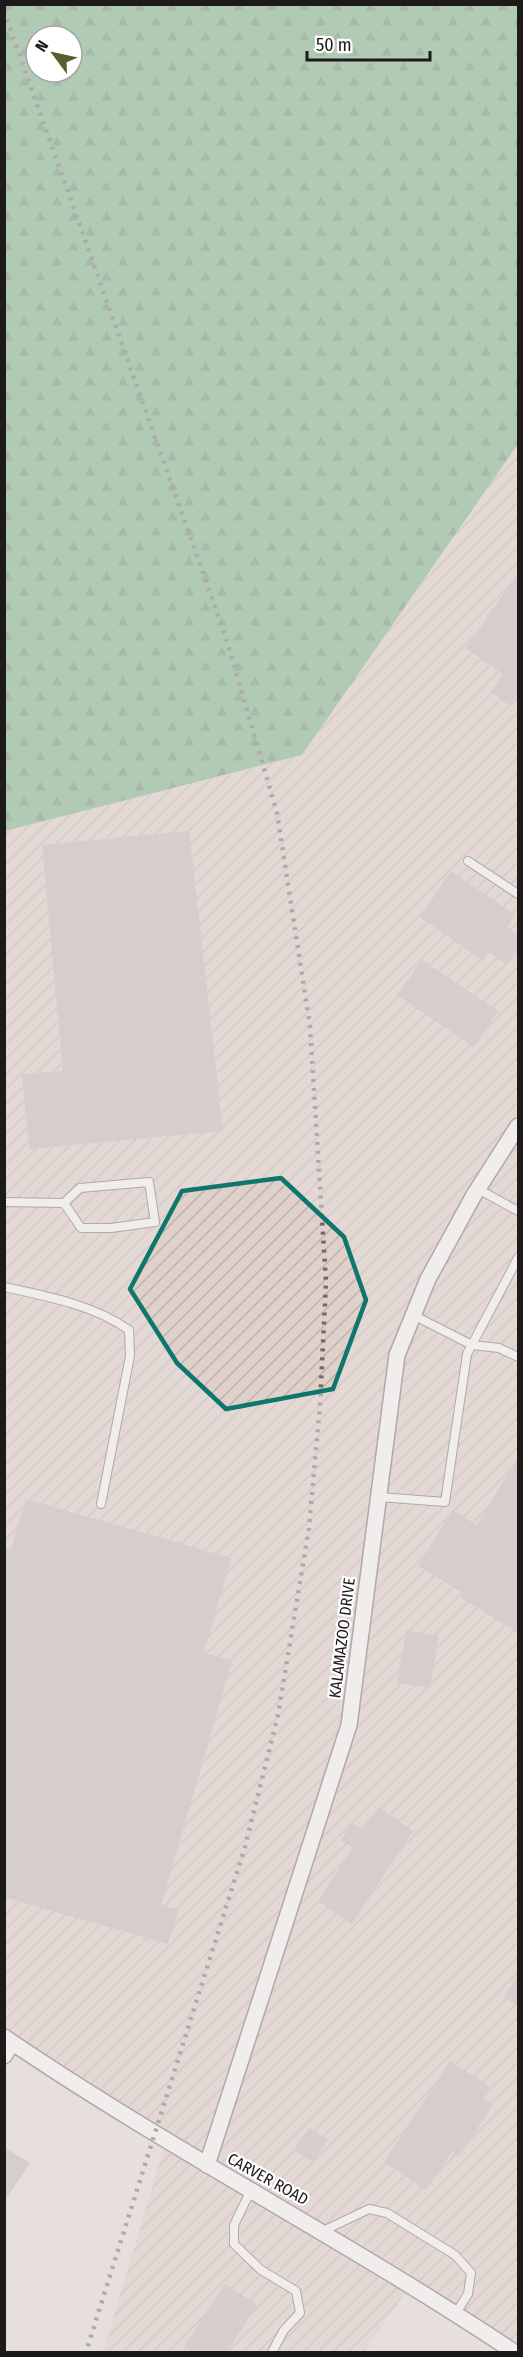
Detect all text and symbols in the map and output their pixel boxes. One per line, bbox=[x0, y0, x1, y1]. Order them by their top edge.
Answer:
north arrow bbox=[24, 24, 84, 84]
scale bar bbox=[307, 24, 430, 62]
text: 50 m bbox=[316, 34, 352, 56]
text: N bbox=[31, 37, 52, 55]
street label: KALAMAZOO DRIVE bbox=[325, 1577, 359, 1699]
street label: CARVER ROAD bbox=[224, 2149, 312, 2209]

